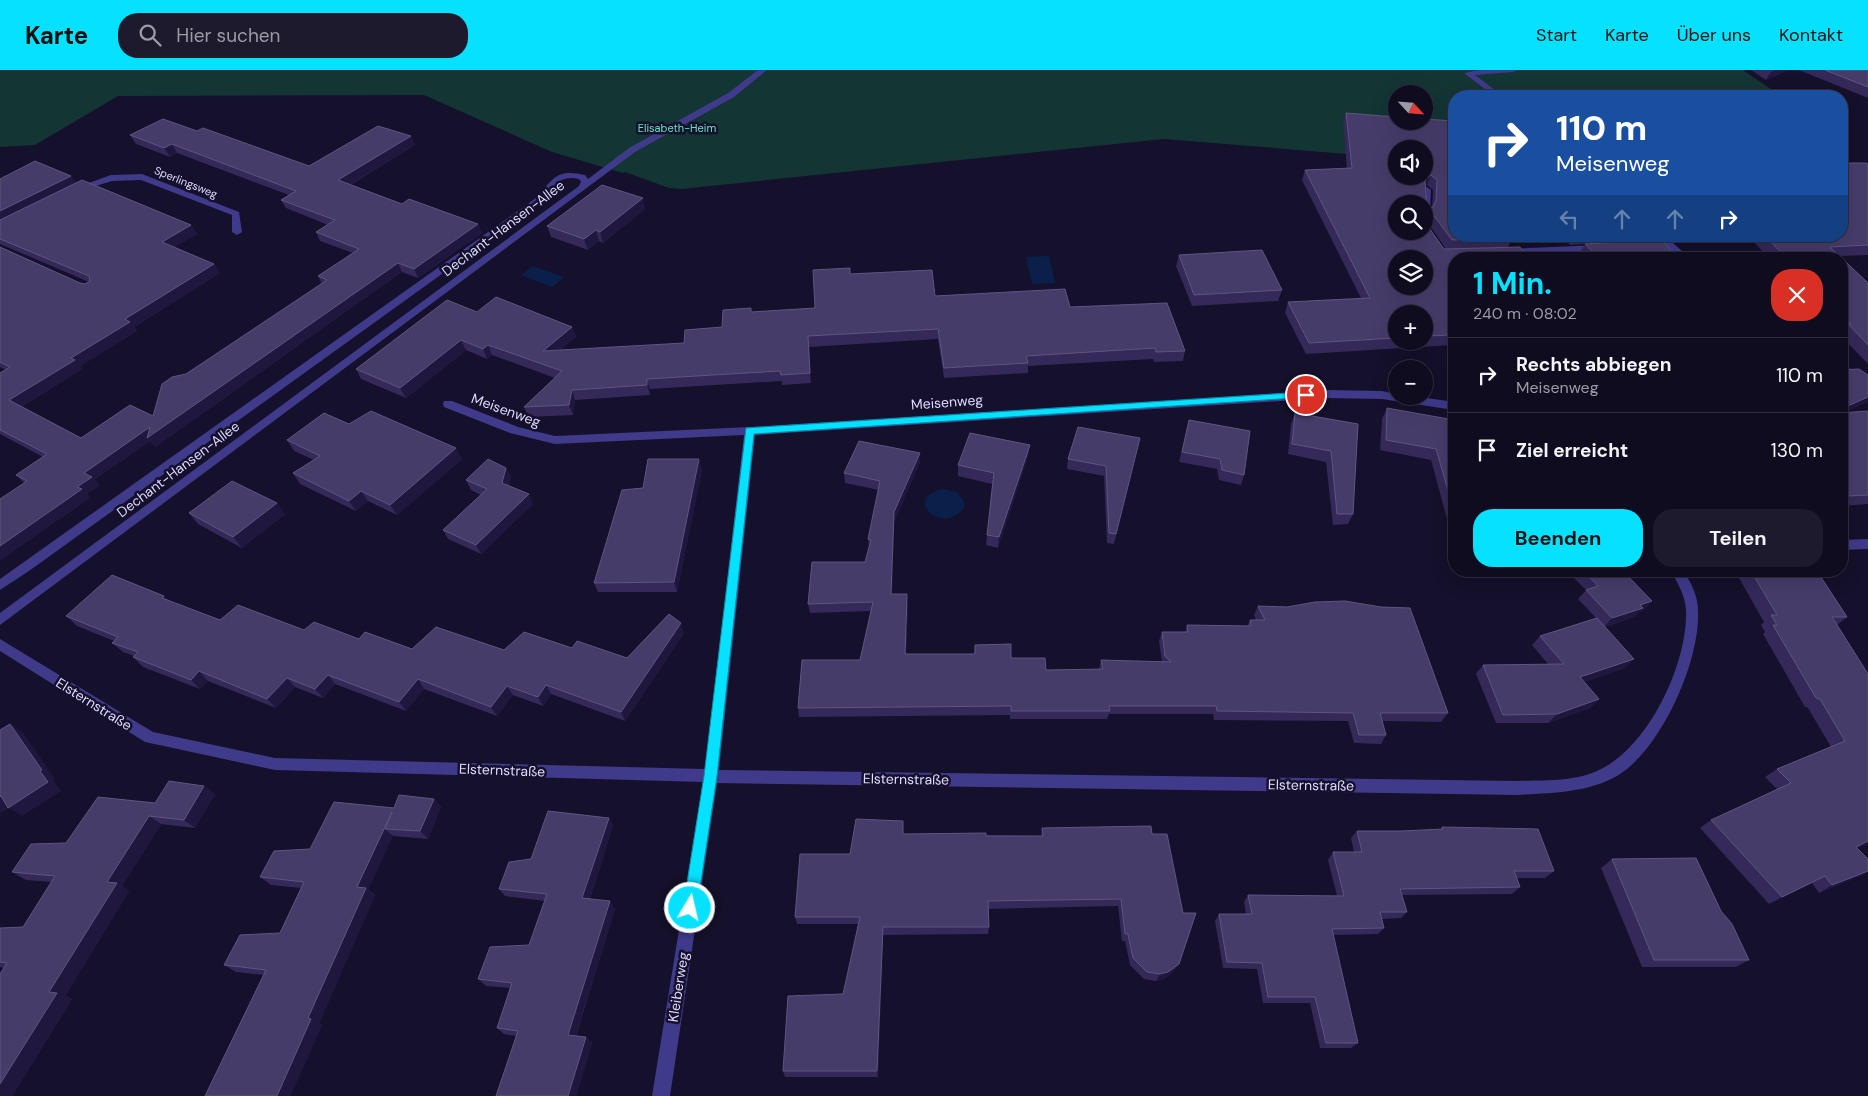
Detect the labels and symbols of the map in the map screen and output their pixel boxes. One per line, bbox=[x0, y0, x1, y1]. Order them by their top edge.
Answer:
north arrow bbox=[1388, 85, 1432, 130]
park label: Elisabeth-Heim bbox=[638, 121, 716, 135]
street label: Sperlingsweg bbox=[152, 163, 220, 201]
street label: Dechant-Hansen-Allee bbox=[438, 176, 568, 280]
pin bbox=[1285, 374, 1327, 416]
street label: Meisenweg bbox=[469, 389, 543, 431]
street label: Meisenweg bbox=[910, 390, 984, 413]
street label: Dechant-Hansen-Allee bbox=[113, 417, 243, 521]
street label: Elsternstraße bbox=[53, 674, 135, 735]
street label: Elsternstraße bbox=[459, 760, 545, 781]
street label: Elsternstraße bbox=[863, 769, 949, 789]
street label: Elsternstraße bbox=[1268, 775, 1354, 795]
position arrow bbox=[663, 881, 715, 933]
street label: Kleiberweg bbox=[664, 951, 692, 1023]

